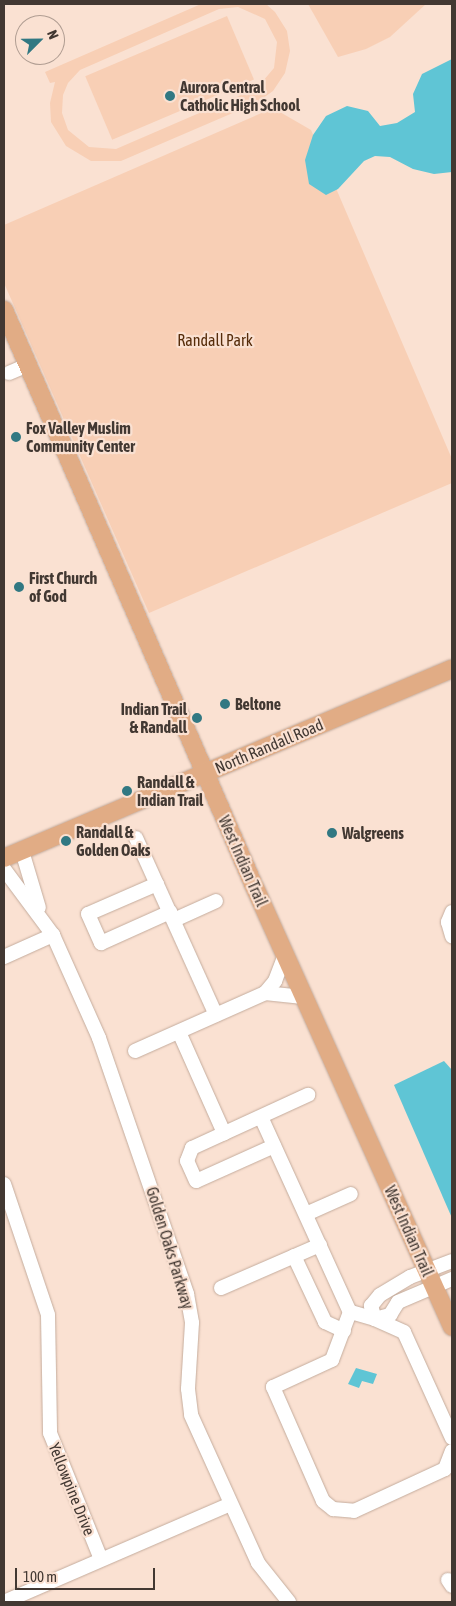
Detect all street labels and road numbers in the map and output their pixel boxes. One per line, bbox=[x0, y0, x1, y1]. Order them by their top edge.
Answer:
street label: North Randall Road bbox=[212, 715, 326, 777]
street label: West Indian Trail bbox=[214, 813, 272, 909]
street label: West Indian Trail bbox=[380, 1183, 438, 1279]
street label: Golden Oaks Parkway bbox=[142, 1185, 198, 1311]
street label: Yellowpine Drive bbox=[45, 1440, 99, 1538]

